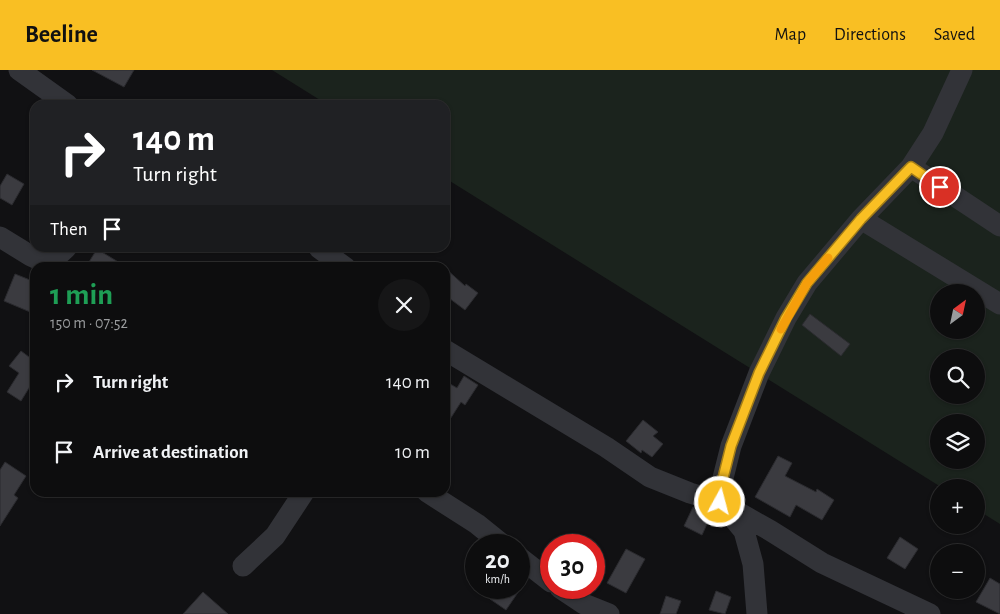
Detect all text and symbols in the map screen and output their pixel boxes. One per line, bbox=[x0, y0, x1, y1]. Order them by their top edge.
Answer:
text: Beeline bbox=[25, 23, 98, 47]
text: Map bbox=[775, 26, 806, 44]
text: Directions bbox=[834, 26, 906, 44]
text: Saved bbox=[934, 26, 975, 44]
icon: right bbox=[50, 120, 115, 185]
text: 140 m bbox=[133, 122, 215, 157]
text: Turn right bbox=[133, 163, 217, 185]
pin bbox=[919, 166, 961, 208]
icon: arrive bbox=[926, 173, 954, 201]
icon: arrive bbox=[98, 215, 126, 243]
text: Then bbox=[50, 220, 88, 239]
button: close bbox=[378, 279, 430, 331]
text: 1 min bbox=[50, 280, 113, 310]
north arrow bbox=[930, 284, 985, 339]
map controls bbox=[930, 284, 985, 599]
text: 150 m · 07:52 bbox=[50, 315, 128, 331]
button: search bbox=[930, 349, 985, 404]
icon: right bbox=[50, 368, 78, 396]
text: Turn right bbox=[93, 373, 168, 392]
text: 140 m bbox=[386, 373, 430, 392]
button: layers bbox=[930, 414, 985, 469]
icon: arrive bbox=[50, 438, 78, 466]
text: Arrive at destination bbox=[93, 443, 249, 462]
text: 10 m bbox=[395, 443, 430, 462]
position arrow bbox=[693, 475, 745, 527]
button: + bbox=[930, 479, 985, 534]
speed limit sign: 30 bbox=[540, 534, 605, 599]
button: − bbox=[930, 544, 985, 599]
text: 20 bbox=[485, 548, 510, 573]
text: km/h bbox=[485, 573, 510, 585]

